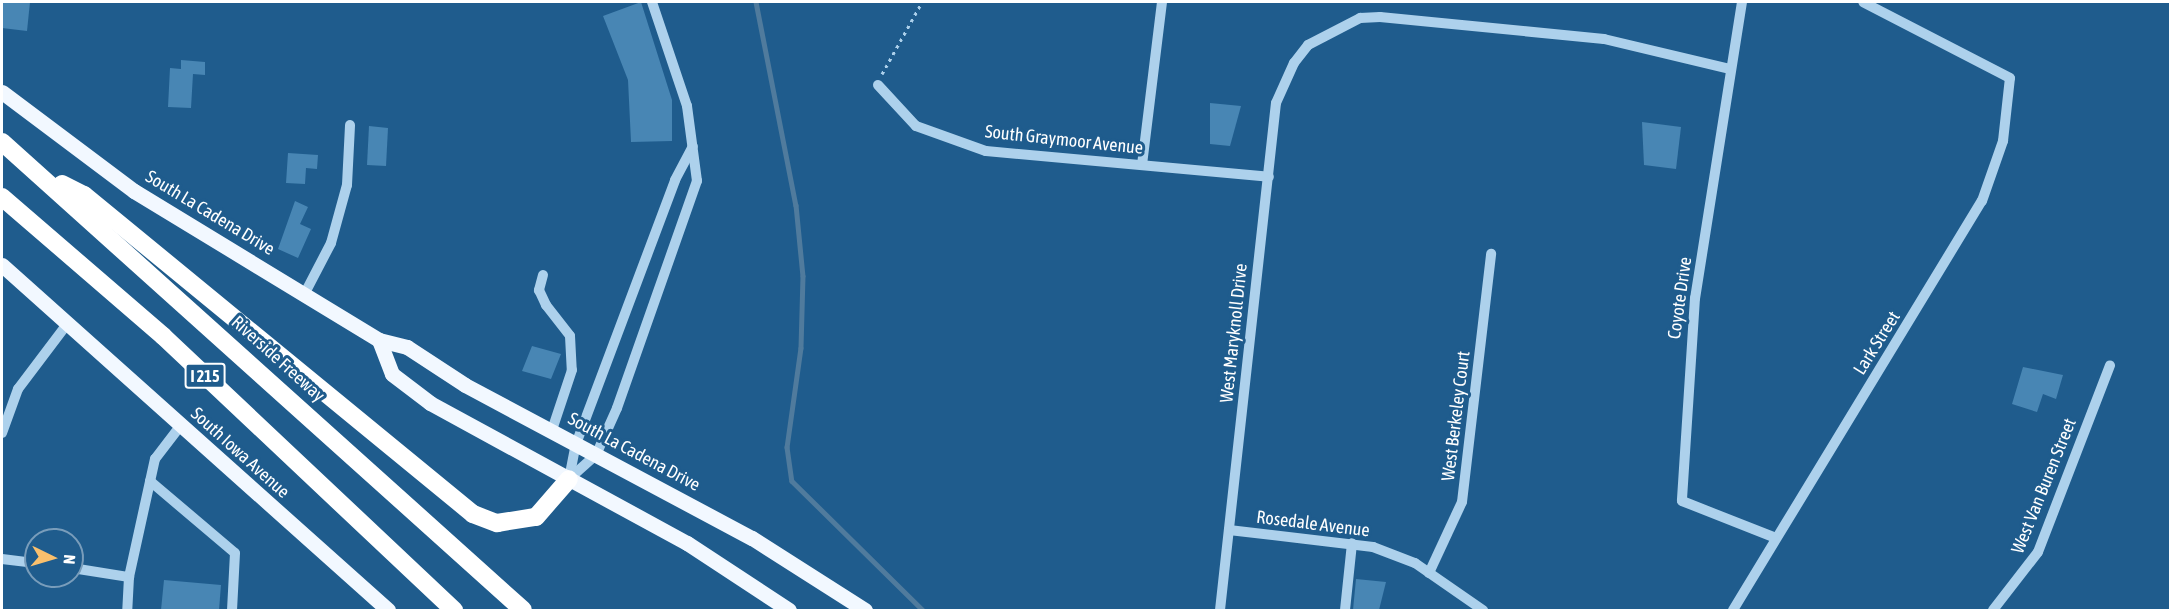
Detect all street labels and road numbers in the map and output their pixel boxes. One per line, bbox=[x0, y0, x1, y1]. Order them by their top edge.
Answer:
street label: South Graymoor Avenue bbox=[984, 121, 1144, 159]
street label: South La Cadena Drive bbox=[142, 166, 278, 260]
street label: Coyote Drive bbox=[1664, 256, 1696, 340]
street label: West Maryknoll Drive bbox=[1216, 262, 1252, 404]
street label: Lark Street bbox=[1849, 307, 1905, 379]
street label: Riverside Freeway bbox=[227, 311, 329, 407]
street label: West Berkeley Court bbox=[1437, 350, 1475, 482]
road number: I 215 bbox=[184, 363, 226, 389]
street label: South Iowa Avenue bbox=[186, 403, 294, 503]
street label: South La Cadena Drive bbox=[564, 408, 704, 496]
street label: West Van Buren Street bbox=[2007, 415, 2081, 557]
street label: Rosedale Avenue bbox=[1255, 506, 1371, 542]

